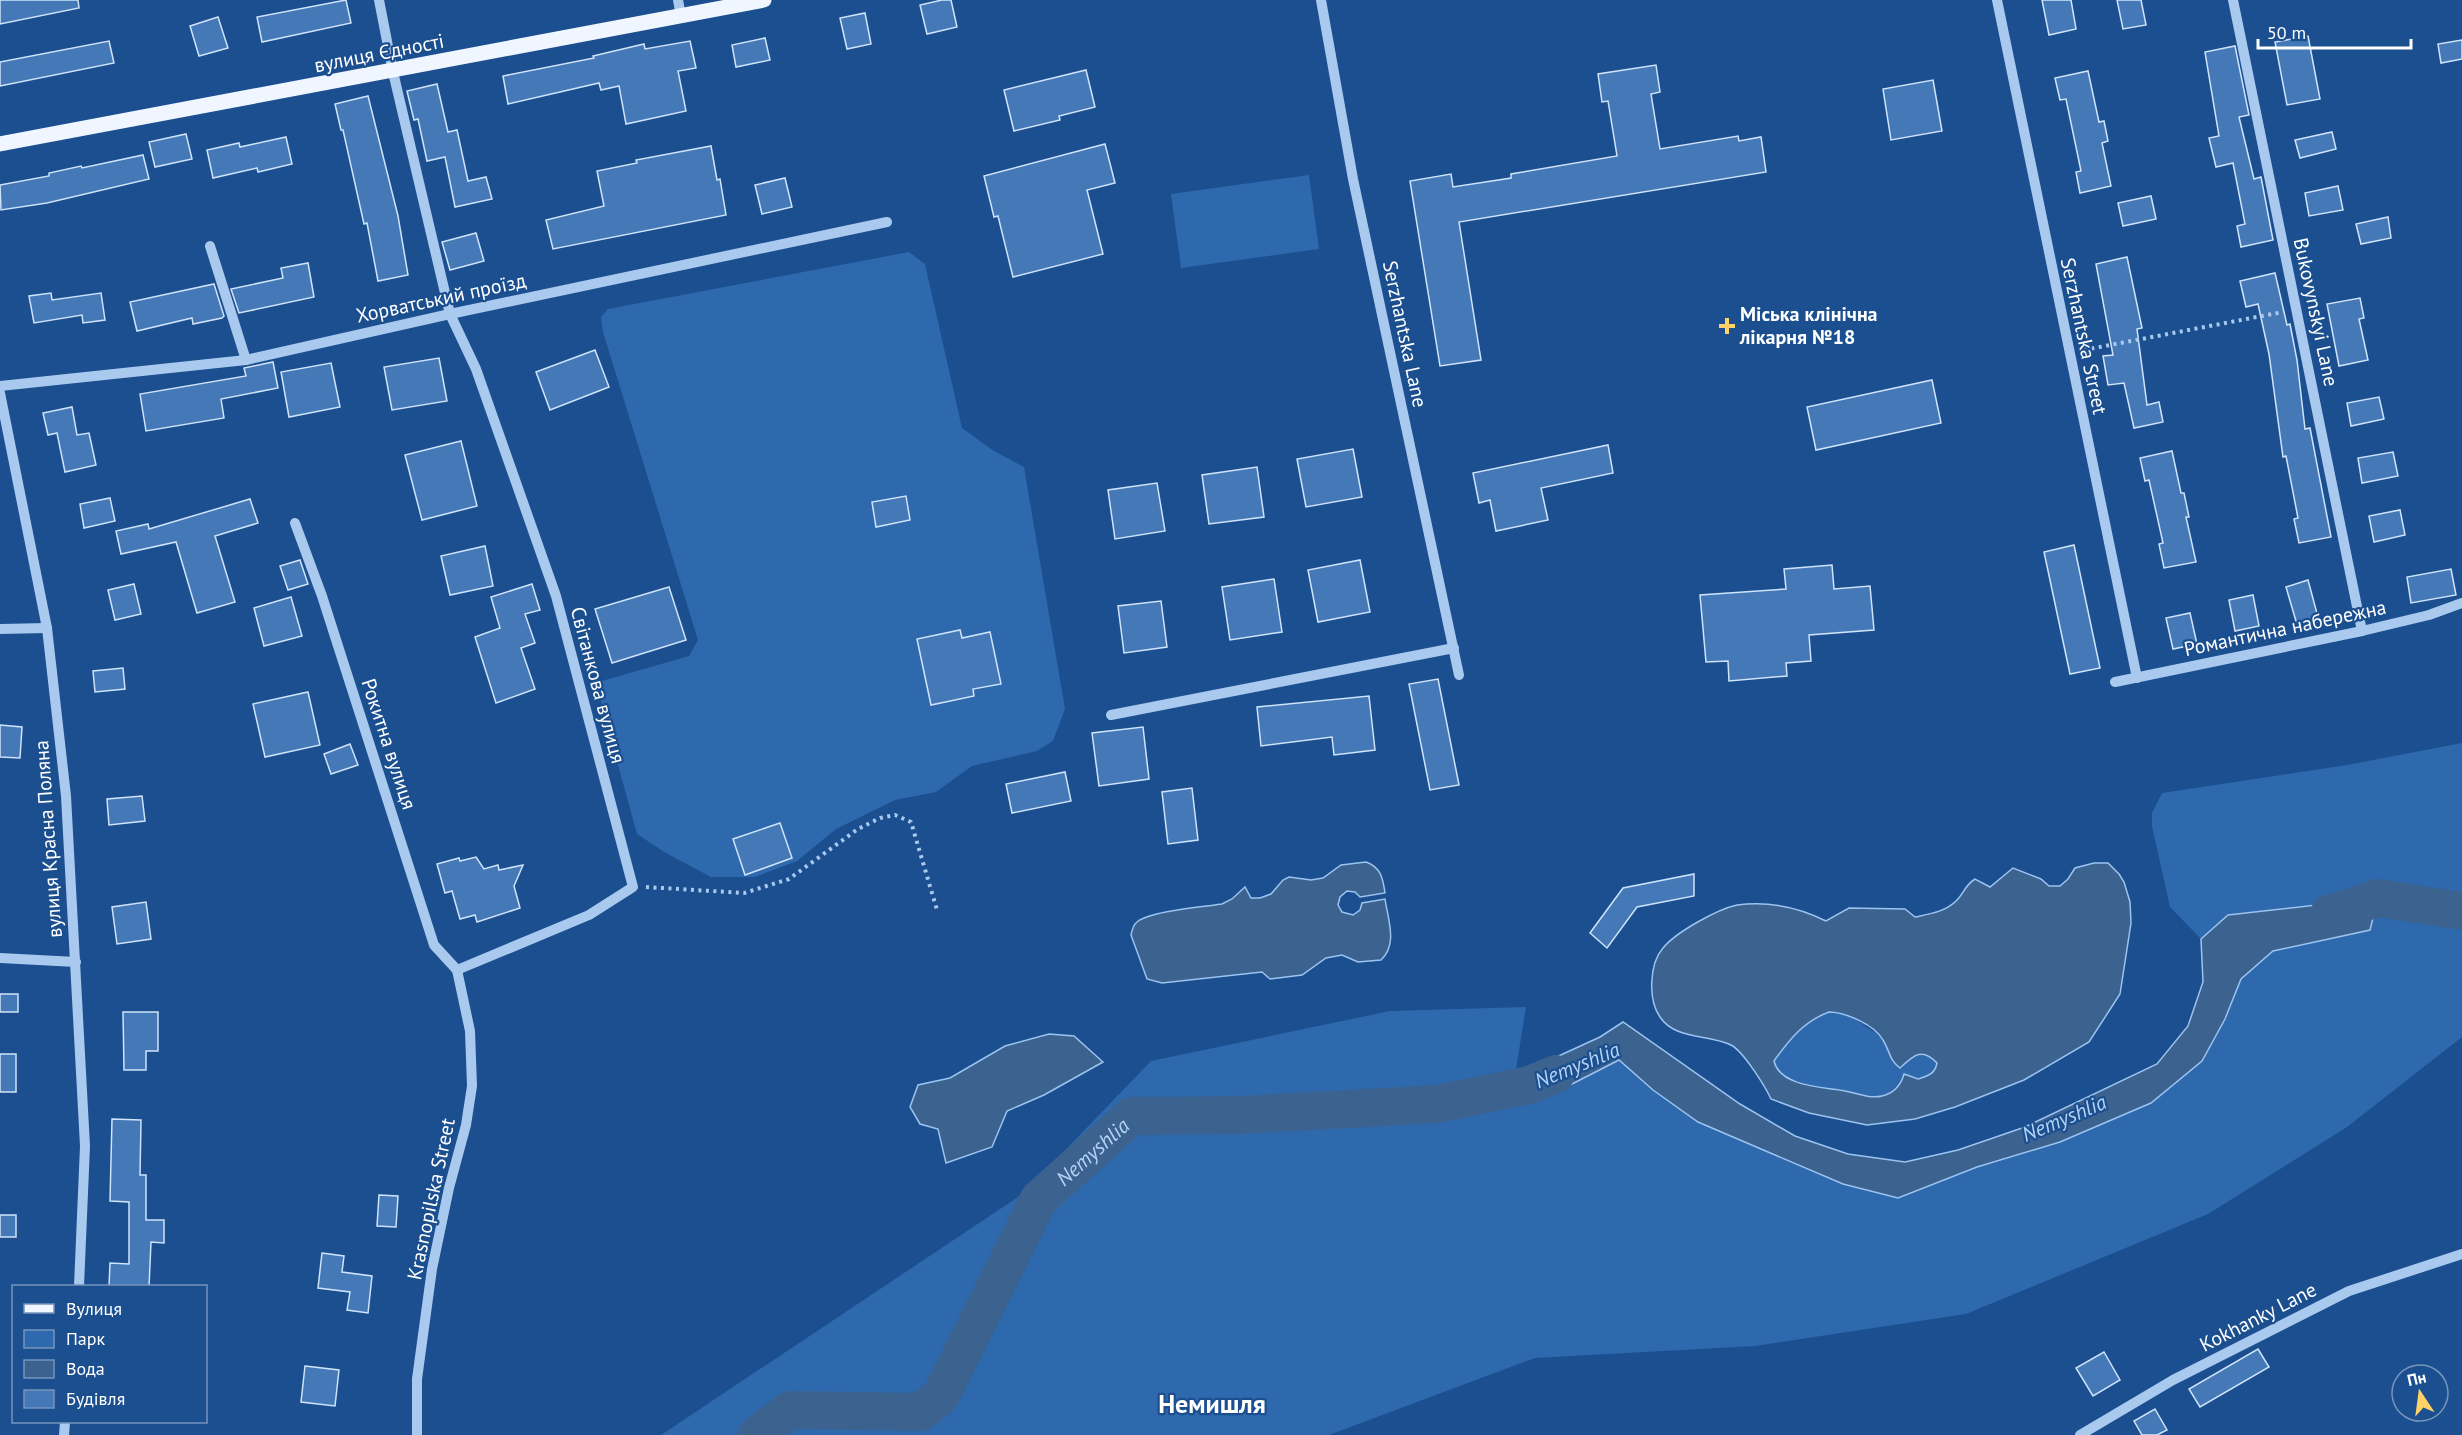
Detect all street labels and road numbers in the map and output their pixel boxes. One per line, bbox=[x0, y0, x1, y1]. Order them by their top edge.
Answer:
street label: вулиця Єдності bbox=[312, 28, 446, 78]
street label: Bukovynskyi Lane bbox=[2288, 235, 2344, 389]
street label: Serzhantska Street bbox=[2055, 255, 2113, 417]
street label: Serzhantska Lane bbox=[1377, 258, 1433, 410]
street label: Хорватський проїзд bbox=[354, 267, 529, 329]
street label: Романтична набережна bbox=[2182, 594, 2388, 662]
street label: Світанкова вулиця bbox=[565, 604, 631, 766]
street label: Рокитна вулиця bbox=[356, 675, 422, 813]
street label: вулиця Красна Поляна bbox=[28, 739, 68, 939]
street label: Krasnopilska Street bbox=[401, 1115, 461, 1282]
street label: Kokhanky Lane bbox=[2195, 1276, 2321, 1358]

